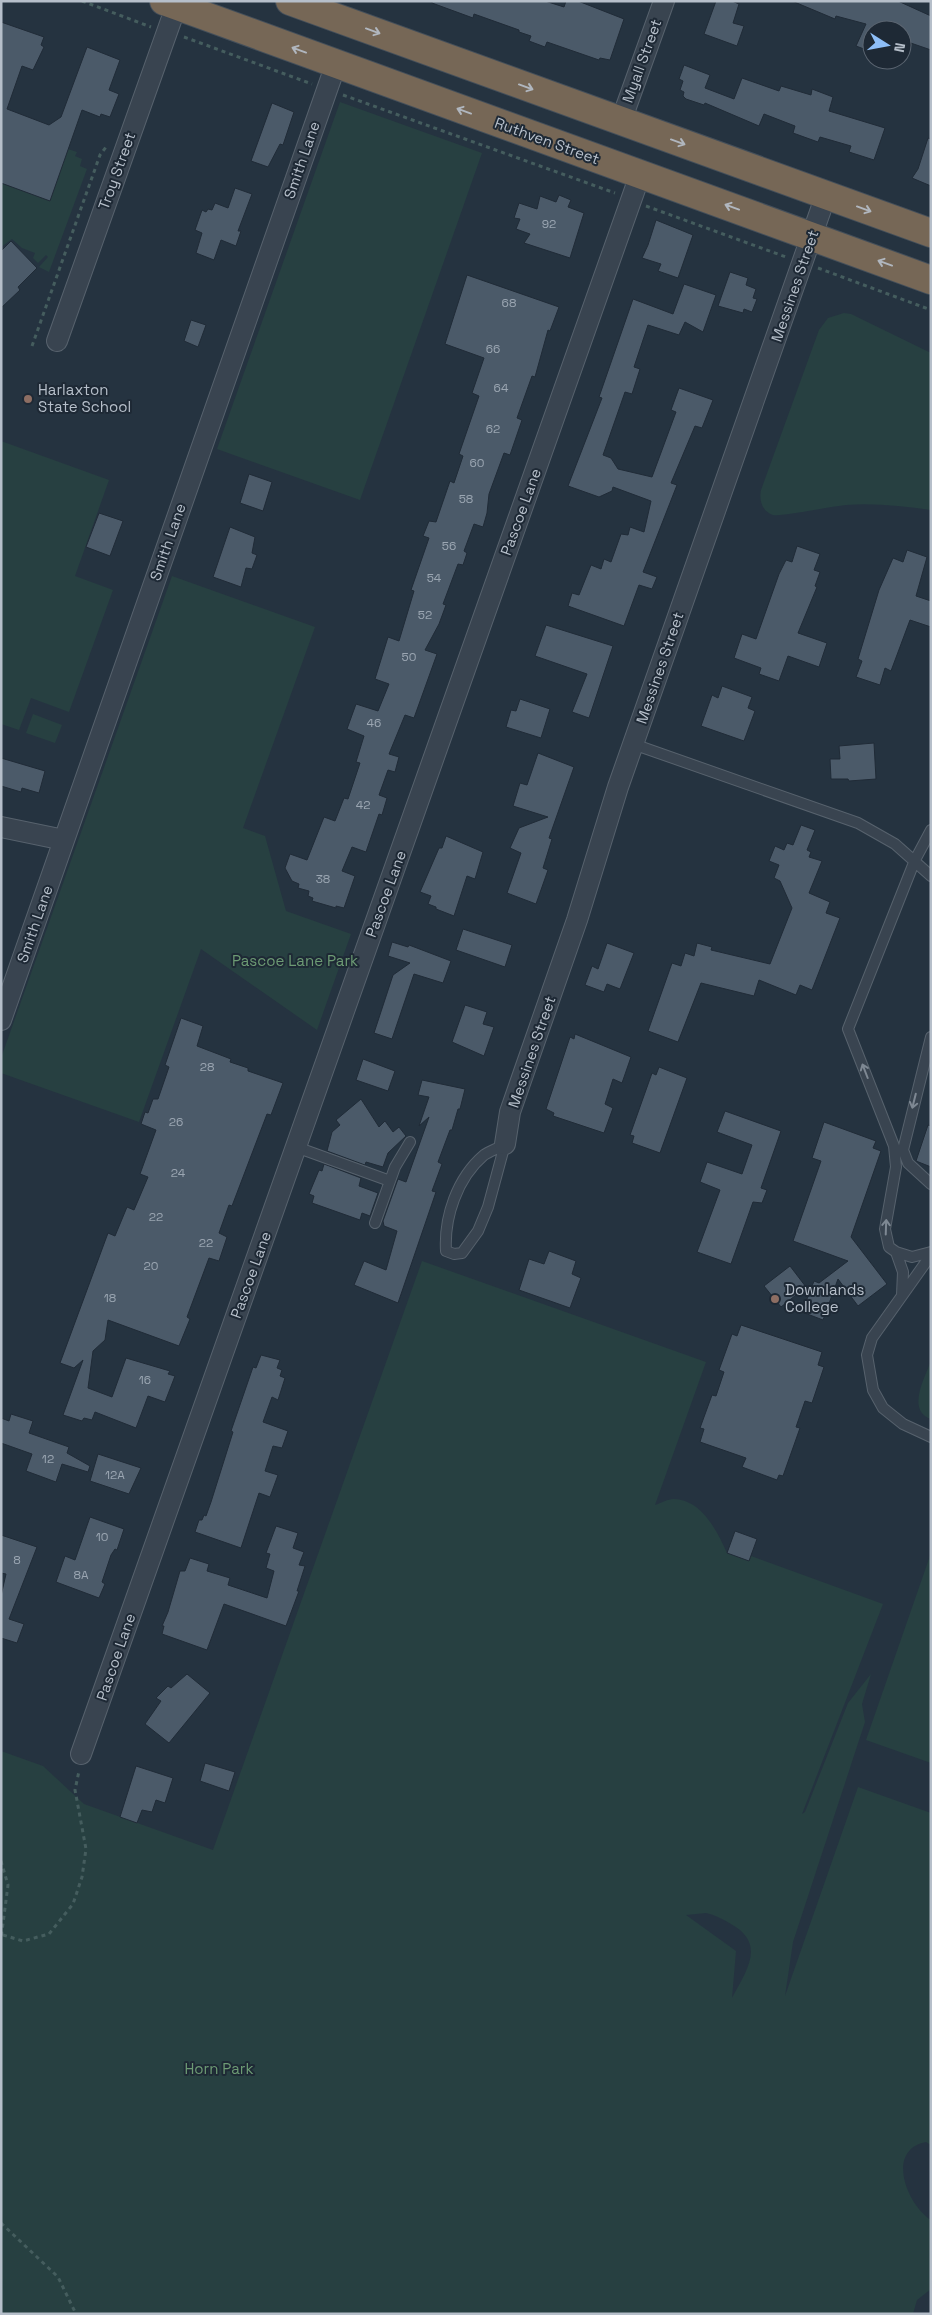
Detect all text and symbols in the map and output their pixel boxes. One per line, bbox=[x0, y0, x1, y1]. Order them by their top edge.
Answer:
street label: Myall Street bbox=[618, 16, 666, 105]
north arrow bbox=[862, 20, 912, 70]
one-way arrow bbox=[365, 27, 380, 36]
text: N bbox=[890, 41, 909, 54]
one-way arrow bbox=[292, 45, 307, 54]
one-way arrow bbox=[517, 83, 533, 92]
one-way arrow bbox=[457, 106, 472, 115]
street label: Ruthven Street bbox=[492, 113, 602, 168]
street label: Smith Lane bbox=[279, 119, 324, 201]
street label: Troy Street bbox=[94, 129, 139, 212]
one-way arrow bbox=[670, 138, 686, 147]
one-way arrow bbox=[725, 202, 740, 211]
one-way arrow bbox=[856, 205, 872, 214]
house number: 92 bbox=[542, 216, 556, 232]
street label: Messines Street bbox=[766, 227, 823, 344]
one-way arrow bbox=[878, 258, 893, 267]
house number: 68 bbox=[502, 295, 516, 311]
house number: 66 bbox=[486, 341, 500, 357]
place label: Harlaxton State School bbox=[38, 380, 131, 416]
house number: 64 bbox=[494, 380, 509, 396]
marker: Harlaxton State School bbox=[22, 393, 34, 405]
house number: 62 bbox=[486, 421, 500, 437]
house number: 60 bbox=[469, 455, 485, 471]
street label: Pascoe Lane bbox=[496, 466, 545, 558]
house number: 58 bbox=[459, 491, 473, 507]
street label: Smith Lane bbox=[145, 501, 190, 583]
house number: 56 bbox=[442, 538, 456, 554]
house number: 54 bbox=[427, 570, 442, 586]
house number: 52 bbox=[418, 607, 432, 623]
street label: Messines Street bbox=[631, 609, 688, 726]
house number: 50 bbox=[402, 649, 416, 665]
house number: 46 bbox=[367, 715, 381, 731]
house number: 42 bbox=[356, 797, 370, 813]
street label: Pascoe Lane bbox=[361, 848, 410, 940]
house number: 38 bbox=[316, 871, 330, 887]
street label: Smith Lane bbox=[12, 883, 57, 965]
park label: Pascoe Lane Park bbox=[232, 951, 358, 970]
street label: Messines Street bbox=[503, 993, 560, 1110]
house number: 28 bbox=[200, 1059, 214, 1075]
one-way arrow bbox=[859, 1064, 869, 1079]
one-way arrow bbox=[909, 1092, 919, 1108]
house number: 26 bbox=[169, 1114, 183, 1130]
house number: 24 bbox=[171, 1165, 186, 1181]
house number: 22 bbox=[149, 1209, 163, 1225]
one-way arrow bbox=[881, 1219, 890, 1235]
street label: Pascoe Lane bbox=[226, 1229, 275, 1321]
house number: 22 bbox=[199, 1235, 213, 1251]
house number: 20 bbox=[144, 1258, 158, 1274]
place label: Downlands College bbox=[785, 1280, 864, 1316]
house number: 18 bbox=[104, 1290, 116, 1306]
marker: Downlands College bbox=[769, 1293, 781, 1305]
house number: 16 bbox=[139, 1372, 151, 1388]
house number: 12 bbox=[42, 1451, 54, 1467]
house number: 12A bbox=[105, 1467, 125, 1483]
house number: 10 bbox=[96, 1529, 108, 1545]
house number: 8 bbox=[13, 1552, 21, 1568]
house number: 8A bbox=[73, 1567, 89, 1583]
street label: Pascoe Lane bbox=[92, 1611, 139, 1703]
park label: Horn Park bbox=[184, 2059, 254, 2078]

